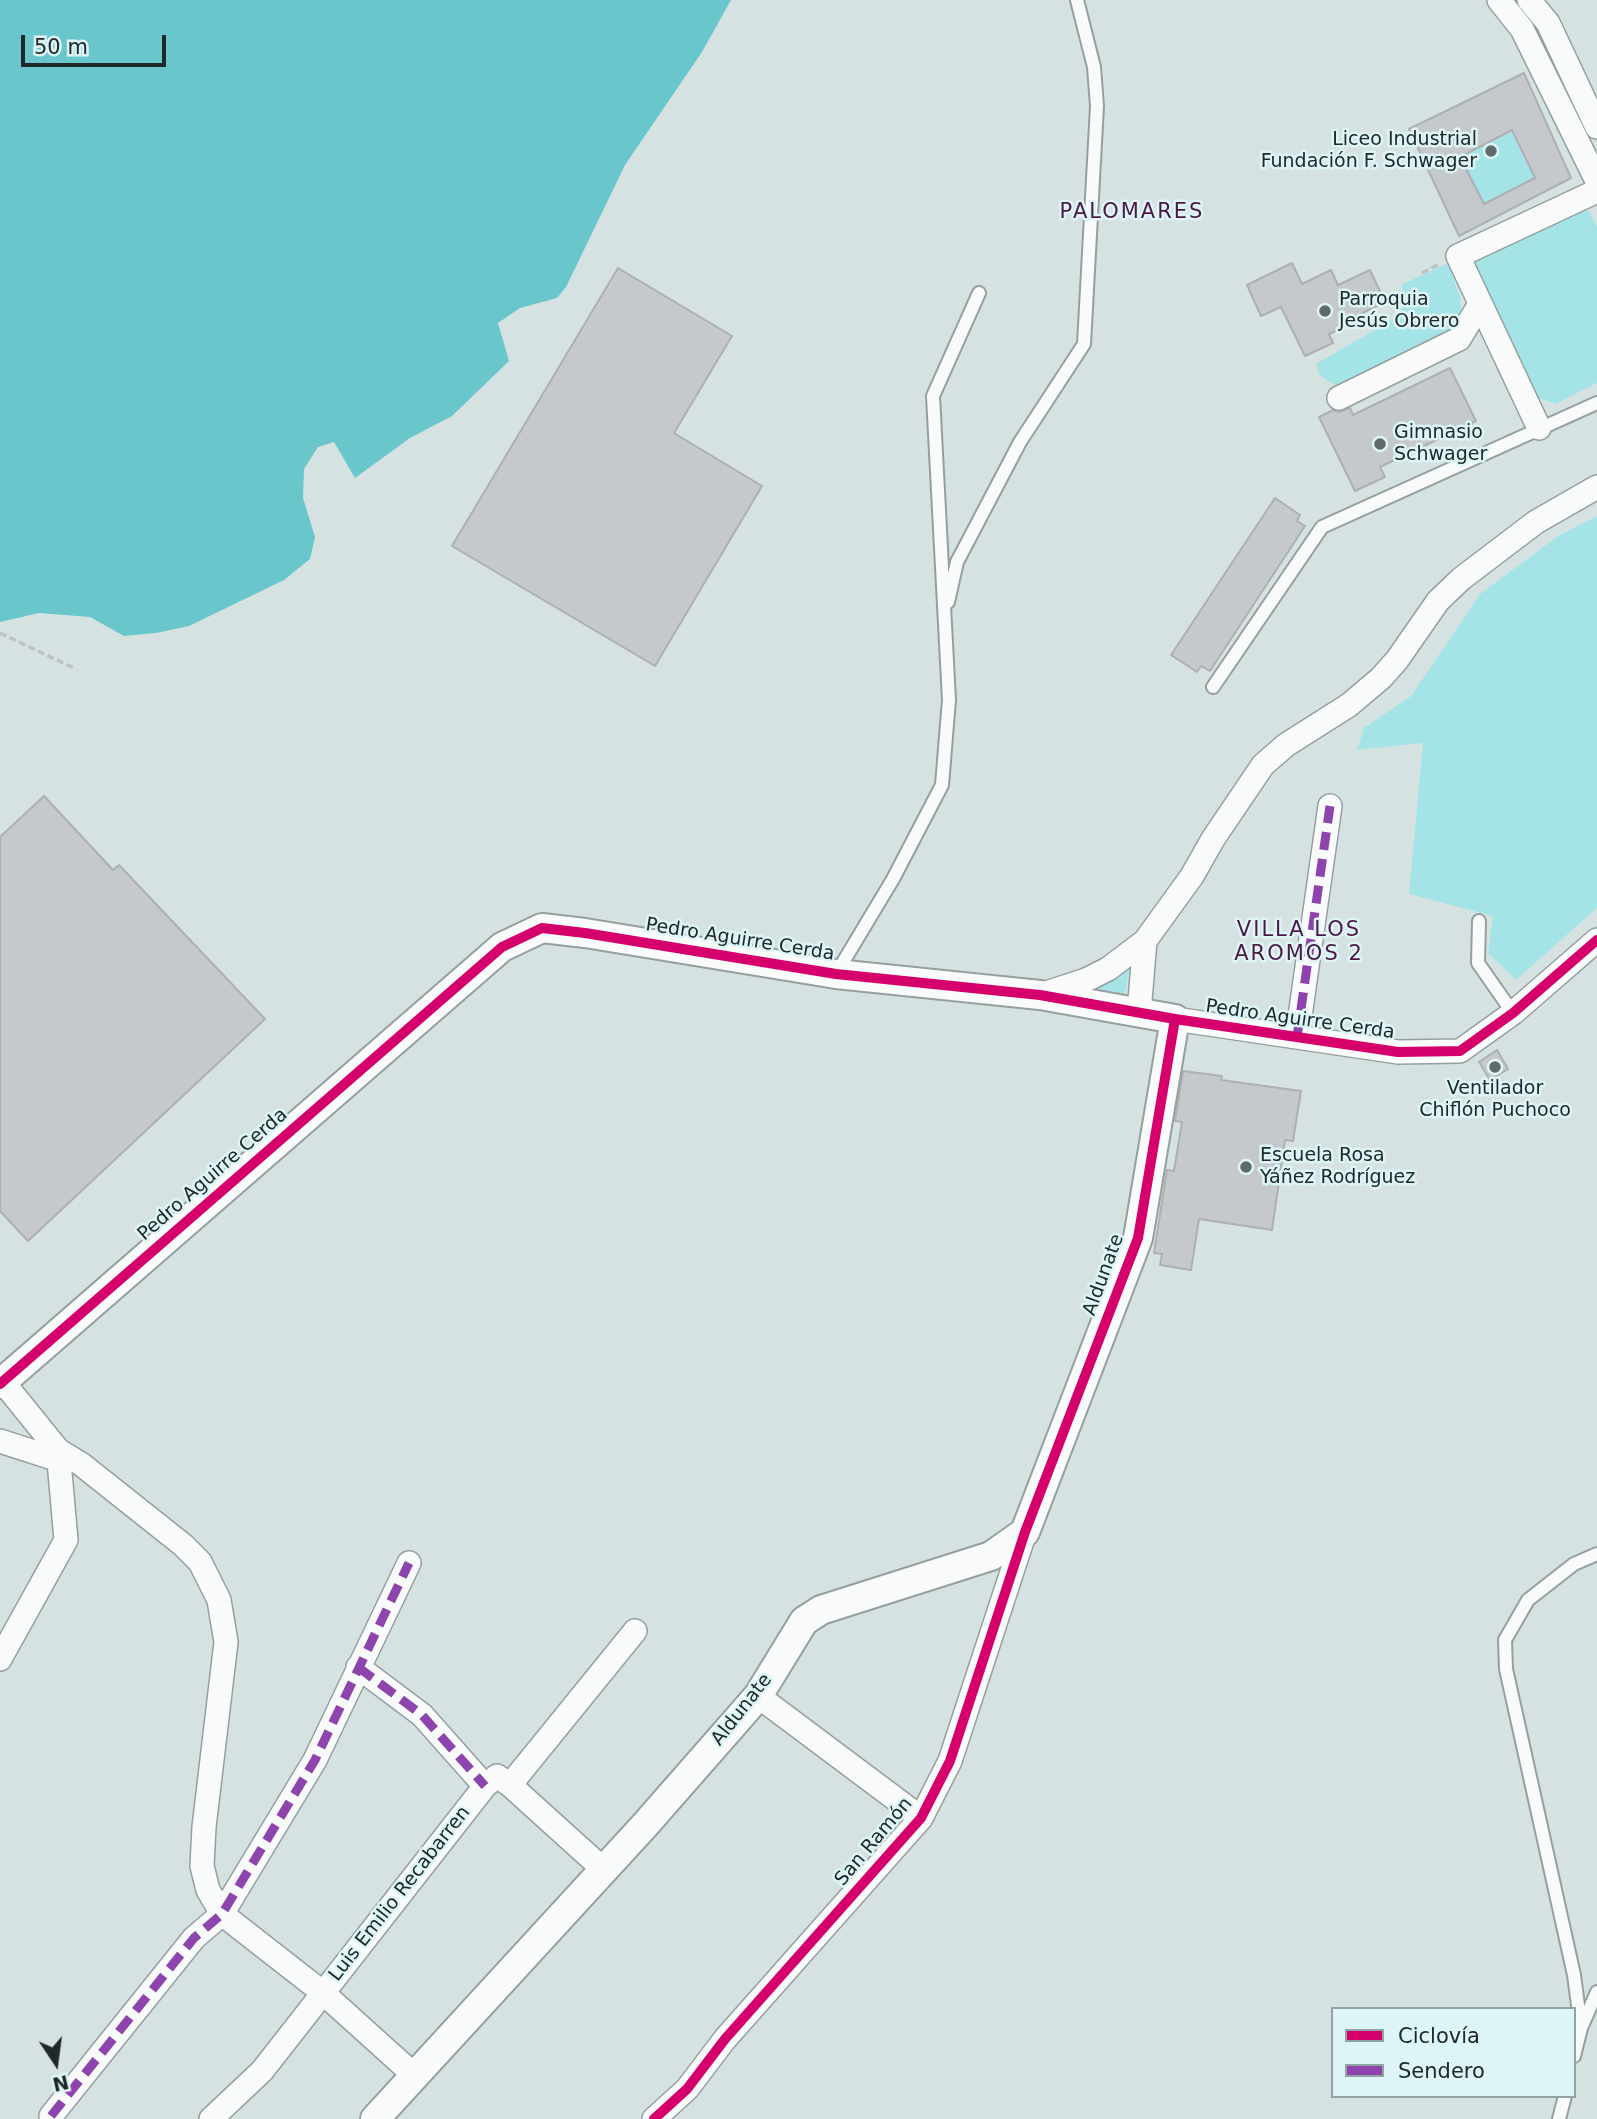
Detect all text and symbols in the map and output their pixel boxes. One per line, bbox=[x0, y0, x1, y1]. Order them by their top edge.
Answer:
scale bar bbox=[24, 21, 170, 65]
text: 50 m bbox=[34, 35, 88, 59]
place label: Liceo Industrial Fundación F. Schwager bbox=[1261, 129, 1477, 173]
marker: Liceo Industrial Fundación F. Schwager bbox=[1483, 143, 1499, 159]
district label: PALOMARES bbox=[1061, 200, 1203, 226]
place label: Parroquia Jesús Obrero bbox=[1339, 289, 1459, 333]
marker: Parroquia Jesús Obrero bbox=[1317, 303, 1333, 319]
place label: Gimnasio Schwager bbox=[1394, 422, 1487, 466]
marker: Gimnasio Schwager bbox=[1372, 436, 1388, 452]
street label: Pedro Aguirre Cerda bbox=[644, 914, 836, 966]
district label: VILLA LOS AROMOS 2 bbox=[1235, 918, 1363, 968]
street label: Pedro Aguirre Cerda bbox=[1204, 995, 1396, 1045]
marker: Ventilador Chiflón Puchoco bbox=[1487, 1059, 1503, 1075]
place label: Ventilador Chiflón Puchoco bbox=[1419, 1078, 1571, 1122]
street label: Pedro Aguirre Cerda bbox=[134, 1104, 292, 1246]
place label: Escuela Rosa Yáñez Rodríguez bbox=[1260, 1145, 1415, 1189]
marker: Escuela Rosa Yáñez Rodríguez bbox=[1238, 1159, 1254, 1175]
street label: Aldunate bbox=[1079, 1231, 1129, 1319]
street label: Aldunate bbox=[707, 1669, 777, 1751]
street label: San Ramón bbox=[830, 1793, 918, 1891]
street label: Luis Emilio Recabarren bbox=[325, 1802, 475, 1986]
legend bbox=[1331, 2007, 1576, 2098]
text: Ciclovía bbox=[1398, 2024, 1480, 2048]
north arrow bbox=[21, 2028, 91, 2098]
text: Sendero bbox=[1398, 2059, 1485, 2083]
text: N bbox=[51, 2071, 71, 2096]

